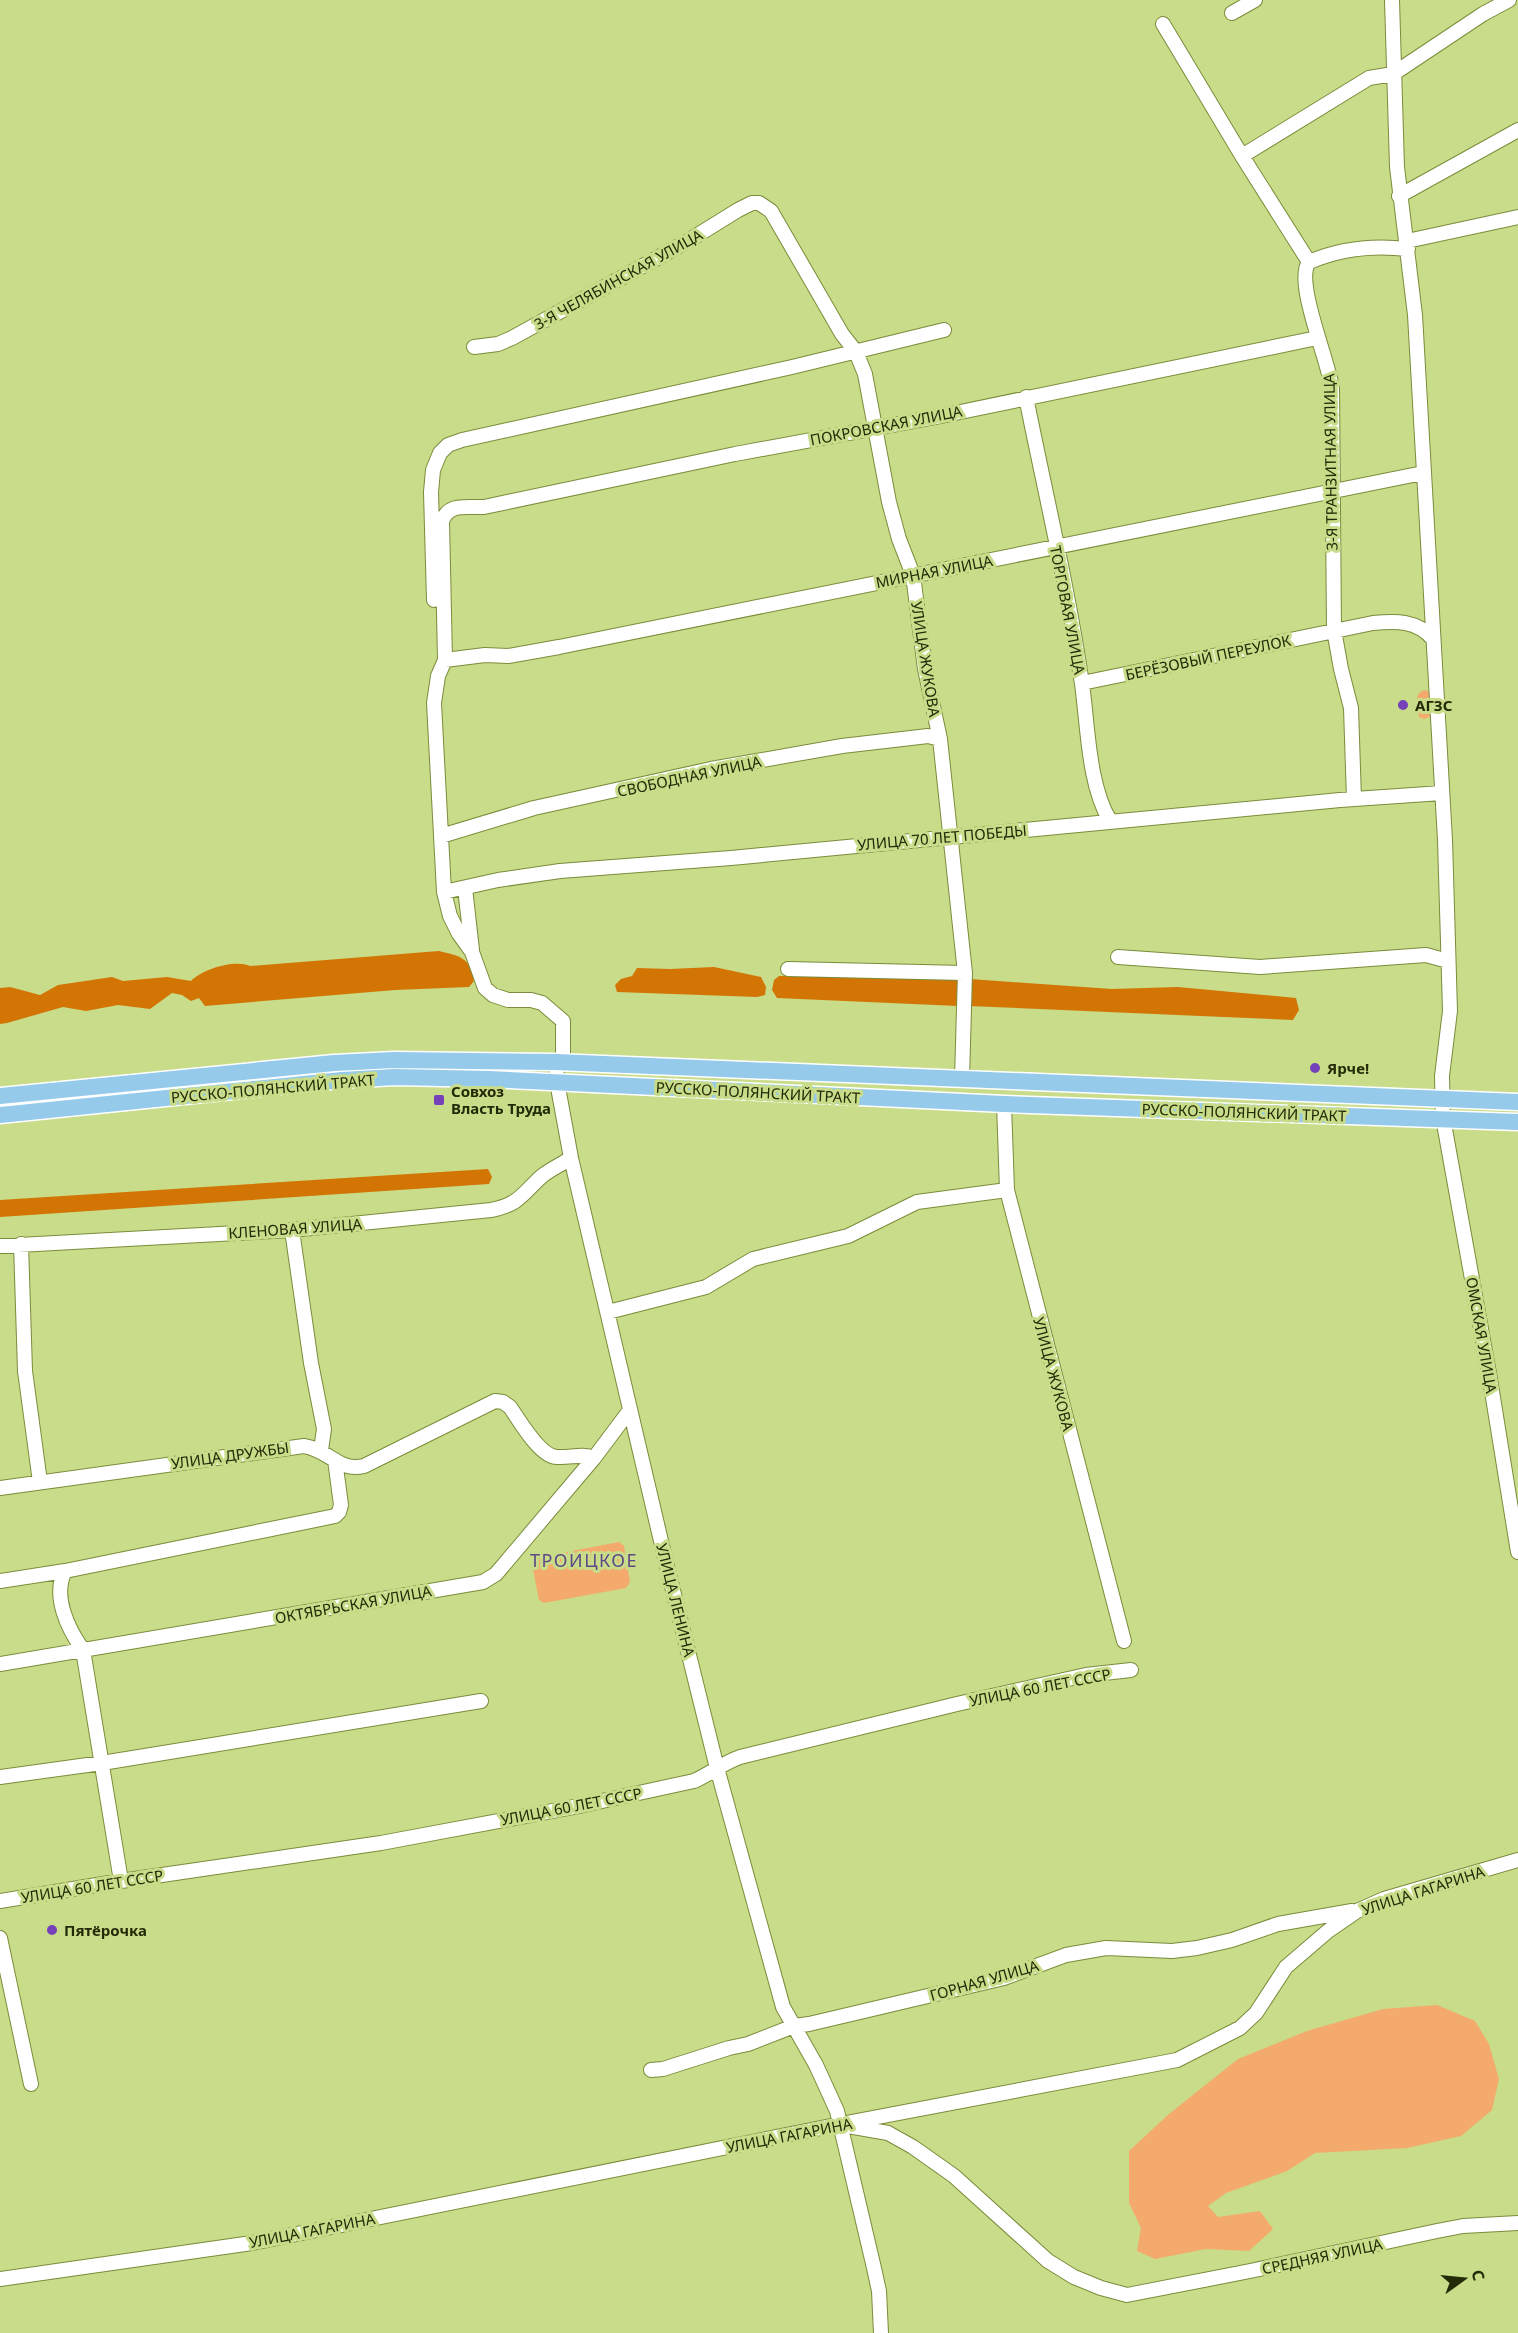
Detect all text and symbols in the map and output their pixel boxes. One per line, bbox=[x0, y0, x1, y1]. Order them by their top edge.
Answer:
street label: 3-Я ЧЕЛЯБИНСКАЯ УЛИЦА bbox=[530, 224, 706, 334]
street label: 3-Я ТРАНЗИТНАЯ УЛИЦА bbox=[1318, 373, 1342, 551]
street label: ПОКРОВСКАЯ УЛИЦА bbox=[808, 400, 964, 450]
street label: ТОРГОВАЯ УЛИЦА bbox=[1046, 544, 1090, 676]
street label: МИРНАЯ УЛИЦА bbox=[874, 550, 995, 592]
street label: УЛИЦА ЖУКОВА bbox=[907, 600, 945, 719]
street label: БЕРЁЗОВЫЙ ПЕРЕУЛОК bbox=[1123, 630, 1293, 684]
place label: АГЗС bbox=[1415, 695, 1453, 715]
marker: АГЗС bbox=[1396, 698, 1410, 712]
street label: СВОБОДНАЯ УЛИЦА bbox=[615, 751, 763, 801]
street label: УЛИЦА 70 ЛЕТ ПОБЕДЫ bbox=[856, 820, 1028, 854]
place label: Ярче! bbox=[1327, 1058, 1369, 1078]
marker: Ярче! bbox=[1308, 1061, 1322, 1075]
street label: РУССКО-ПОЛЯНСКИЙ ТРАКТ bbox=[170, 1069, 376, 1107]
street label: РУССКО-ПОЛЯНСКИЙ ТРАКТ bbox=[655, 1077, 861, 1107]
place label: Совхоз Власть Труда bbox=[451, 1081, 551, 1118]
marker: Совхоз Власть Труда bbox=[432, 1093, 446, 1107]
street label: РУССКО-ПОЛЯНСКИЙ ТРАКТ bbox=[1141, 1098, 1347, 1126]
street label: КЛЕНОВАЯ УЛИЦА bbox=[228, 1213, 363, 1243]
street label: ОМСКАЯ УЛИЦА bbox=[1462, 1275, 1502, 1395]
street label: УЛИЦА ЖУКОВА bbox=[1029, 1315, 1079, 1433]
street label: УЛИЦА ДРУЖБЫ bbox=[170, 1437, 290, 1473]
street label: УЛИЦА ЛЕНИНА bbox=[652, 1541, 700, 1659]
district label: ТРОИЦКОЕ bbox=[530, 1548, 638, 1572]
street label: ОКТЯБРЬСКАЯ УЛИЦА bbox=[273, 1580, 433, 1628]
street label: УЛИЦА 60 ЛЕТ СССР bbox=[968, 1663, 1112, 1711]
street label: УЛИЦА 60 ЛЕТ СССР bbox=[499, 1782, 643, 1830]
street label: УЛИЦА ГАГАРИНА bbox=[1359, 1861, 1487, 1919]
street label: УЛИЦА 60 ЛЕТ СССР bbox=[19, 1865, 165, 1907]
place label: Пятёрочка bbox=[64, 1920, 147, 1940]
marker: Пятёрочка bbox=[45, 1923, 59, 1937]
street label: ГОРНАЯ УЛИЦА bbox=[927, 1955, 1041, 2005]
street label: УЛИЦА ГАГАРИНА bbox=[724, 2113, 854, 2157]
street label: УЛИЦА ГАГАРИНА bbox=[247, 2208, 377, 2252]
street label: СРЕДНЯЯ УЛИЦА bbox=[1260, 2233, 1384, 2279]
north arrow bbox=[1434, 2249, 1494, 2309]
text: С bbox=[1467, 2267, 1490, 2283]

